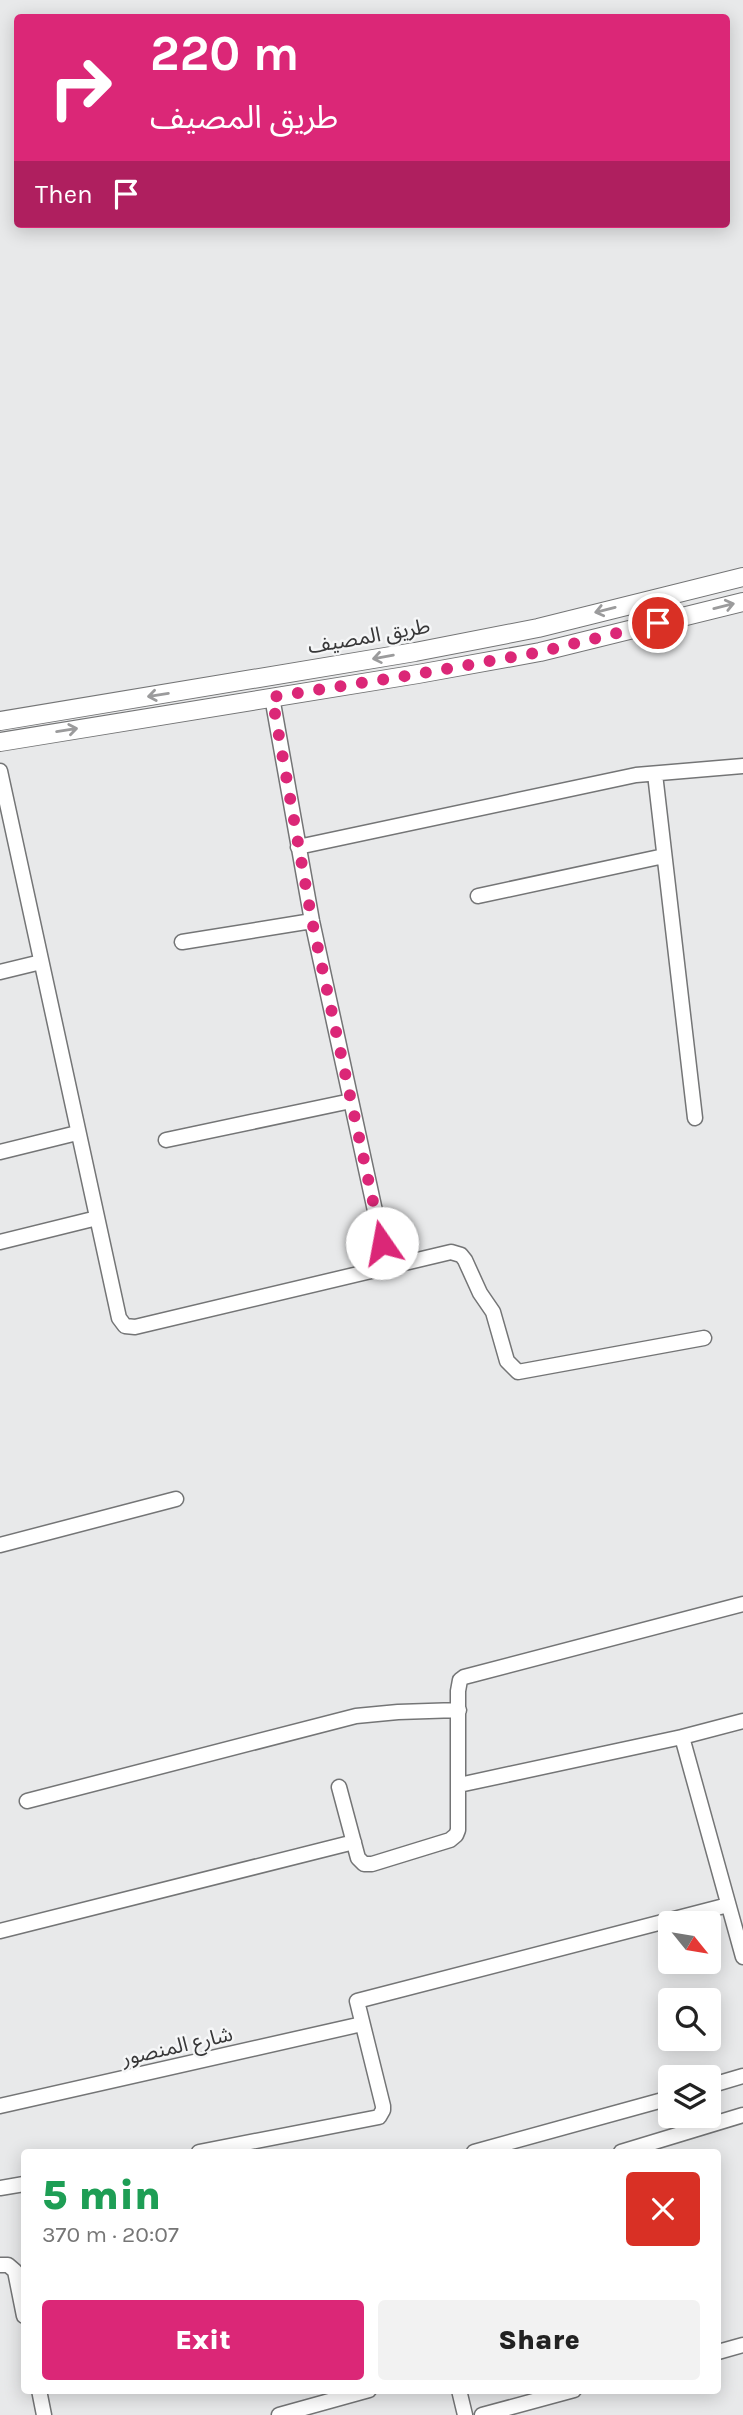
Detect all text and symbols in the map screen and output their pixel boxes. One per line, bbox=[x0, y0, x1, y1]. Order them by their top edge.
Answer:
text: 220 m bbox=[150, 25, 299, 82]
icon: right bbox=[35, 42, 126, 133]
text: طريق المصيف bbox=[150, 99, 338, 136]
icon: arrive bbox=[107, 175, 145, 213]
text: Then bbox=[35, 179, 93, 210]
pin bbox=[628, 593, 688, 653]
one-way arrow bbox=[713, 599, 735, 612]
one-way arrow bbox=[594, 604, 617, 617]
icon: arrive bbox=[639, 604, 677, 642]
street label: طريق المصيف bbox=[306, 613, 432, 660]
one-way arrow bbox=[372, 651, 395, 664]
one-way arrow bbox=[147, 689, 170, 702]
one-way arrow bbox=[55, 723, 78, 736]
position arrow bbox=[345, 1206, 419, 1280]
north arrow bbox=[658, 1911, 721, 1974]
map controls bbox=[658, 1911, 721, 2128]
button: search bbox=[658, 1988, 721, 2051]
street label: شارع المنصور bbox=[118, 2022, 236, 2074]
button: layers bbox=[658, 2065, 721, 2128]
text: 5 min bbox=[42, 2170, 161, 2220]
button: close bbox=[626, 2172, 700, 2246]
text: 370 m · 20:07 bbox=[42, 2221, 179, 2248]
button: Exit bbox=[42, 2300, 364, 2380]
button: Share bbox=[378, 2300, 700, 2380]

